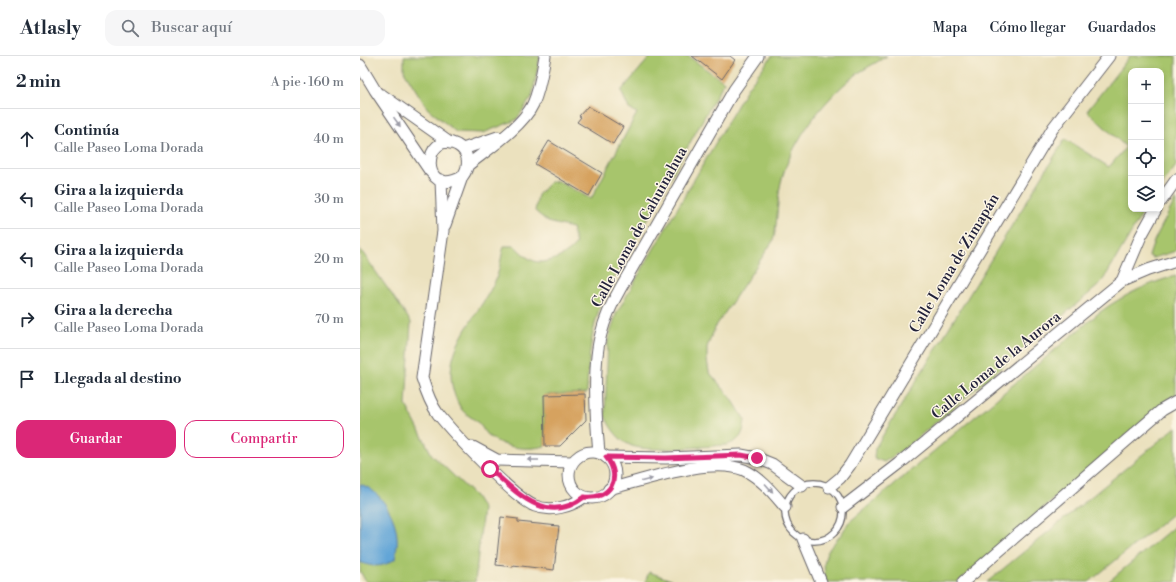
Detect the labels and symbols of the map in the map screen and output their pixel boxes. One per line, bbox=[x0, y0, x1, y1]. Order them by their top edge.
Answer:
one-way arrow bbox=[393, 117, 401, 127]
street label: Calle Loma de Cahuinahua bbox=[587, 143, 692, 311]
street label: Calle Loma de Zimapán bbox=[905, 190, 1004, 336]
street label: Calle Loma de la Aurora bbox=[928, 307, 1065, 424]
route end bbox=[748, 449, 766, 467]
one-way arrow bbox=[526, 457, 539, 463]
route start bbox=[481, 460, 499, 478]
one-way arrow bbox=[641, 476, 653, 482]
one-way arrow bbox=[764, 483, 773, 494]

